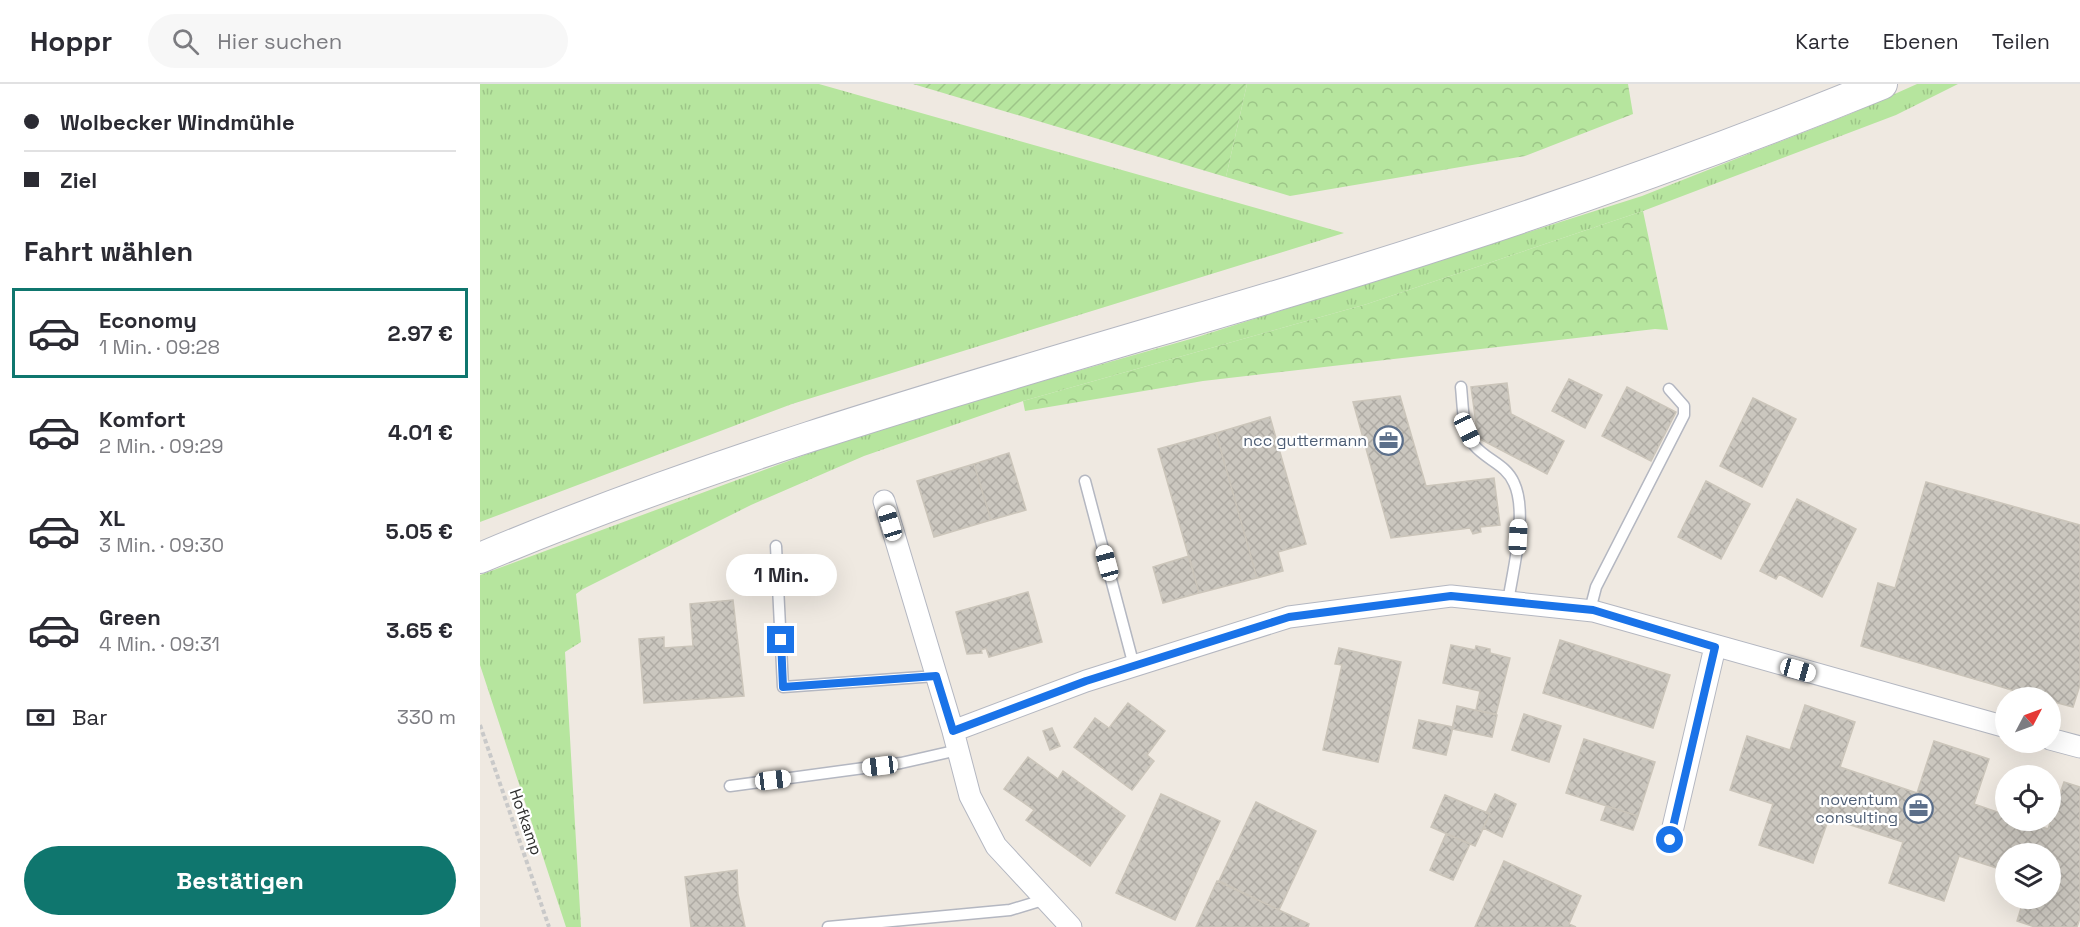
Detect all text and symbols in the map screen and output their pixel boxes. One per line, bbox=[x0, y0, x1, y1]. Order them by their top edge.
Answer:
search box bbox=[148, 14, 568, 68]
text: Hoppr bbox=[30, 23, 112, 59]
icon: search bbox=[169, 25, 202, 58]
text: Hier suchen bbox=[217, 27, 342, 55]
text: Karte bbox=[1795, 28, 1850, 55]
text: Ebenen bbox=[1883, 28, 1959, 55]
text: Teilen bbox=[1992, 28, 2050, 55]
text: Wolbecker Windmühle bbox=[60, 108, 295, 136]
text: Ziel bbox=[60, 166, 97, 194]
text: Fahrt wählen bbox=[24, 234, 193, 269]
icon: car bbox=[27, 306, 81, 360]
text: Economy bbox=[99, 306, 197, 334]
text: 2.97 € bbox=[388, 319, 453, 347]
text: 1 Min. · 09:28 bbox=[99, 334, 220, 360]
icon: car bbox=[27, 405, 81, 459]
text: Komfort bbox=[99, 405, 186, 433]
car bbox=[1451, 410, 1483, 450]
text: 4.01 € bbox=[388, 418, 453, 446]
office icon: ncc guttermann bbox=[1372, 424, 1404, 456]
place label: ncc guttermann bbox=[1243, 430, 1367, 451]
text: 2 Min. · 09:29 bbox=[99, 433, 223, 459]
car bbox=[876, 503, 904, 543]
icon: car bbox=[27, 504, 81, 558]
text: XL bbox=[99, 504, 125, 532]
text: 5.05 € bbox=[386, 517, 453, 545]
car bbox=[1508, 519, 1528, 555]
text: 3 Min. · 09:30 bbox=[99, 532, 224, 558]
car bbox=[1094, 543, 1120, 583]
callout: 1 Min. bbox=[726, 553, 836, 595]
text: 1 Min. bbox=[754, 562, 809, 588]
icon: car bbox=[27, 603, 81, 657]
text: Green bbox=[99, 603, 161, 631]
text: 3.65 € bbox=[386, 616, 453, 644]
route end bbox=[767, 626, 794, 653]
text: 4 Min. · 09:31 bbox=[99, 631, 220, 657]
car bbox=[1778, 656, 1818, 684]
north arrow bbox=[1995, 687, 2061, 753]
map controls bbox=[1995, 687, 2061, 909]
icon: cash bbox=[24, 701, 57, 734]
text: Bar bbox=[72, 703, 108, 731]
text: 330 m bbox=[397, 704, 456, 730]
car bbox=[861, 755, 899, 777]
button: locate bbox=[1995, 765, 2061, 831]
car bbox=[754, 769, 792, 791]
street label: Hofkamp bbox=[505, 786, 547, 858]
place label: noventum consulting bbox=[1815, 789, 1898, 828]
office icon: noventum consulting bbox=[1903, 792, 1935, 824]
route start bbox=[1656, 826, 1683, 853]
button: layers bbox=[1995, 843, 2061, 909]
button: Bestätigen bbox=[24, 846, 456, 915]

